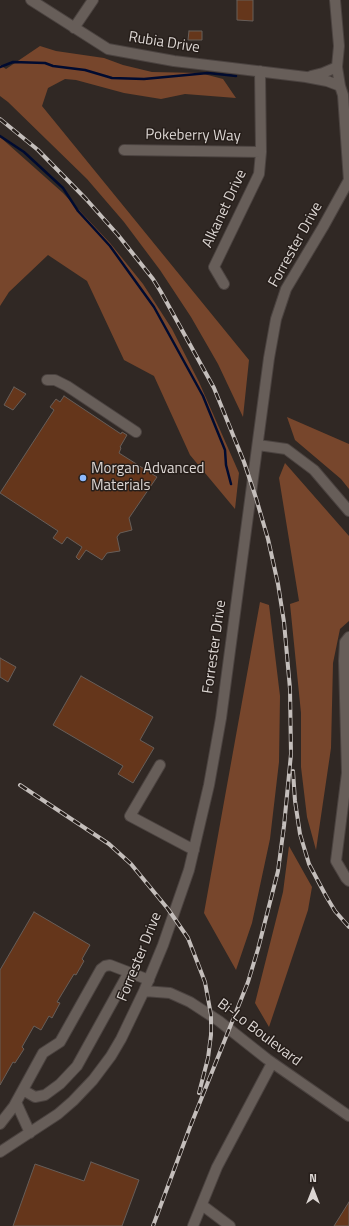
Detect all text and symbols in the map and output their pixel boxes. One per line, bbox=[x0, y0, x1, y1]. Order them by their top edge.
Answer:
street label: Rubia Drive bbox=[127, 28, 201, 58]
street label: Pokeberry Way bbox=[145, 126, 241, 146]
street label: Alkanet Drive bbox=[199, 167, 251, 251]
street label: Forrester Drive bbox=[265, 199, 327, 291]
place label: Morgan Advanced Materials bbox=[91, 460, 205, 495]
marker: Morgan Advanced Materials bbox=[78, 473, 88, 483]
street label: Forrester Drive bbox=[200, 599, 230, 695]
street label: Forrester Drive bbox=[114, 910, 166, 1004]
street label: Bi-Lo Boulevard bbox=[213, 995, 305, 1071]
north arrow bbox=[293, 1170, 333, 1210]
text: N bbox=[309, 1170, 317, 1186]

